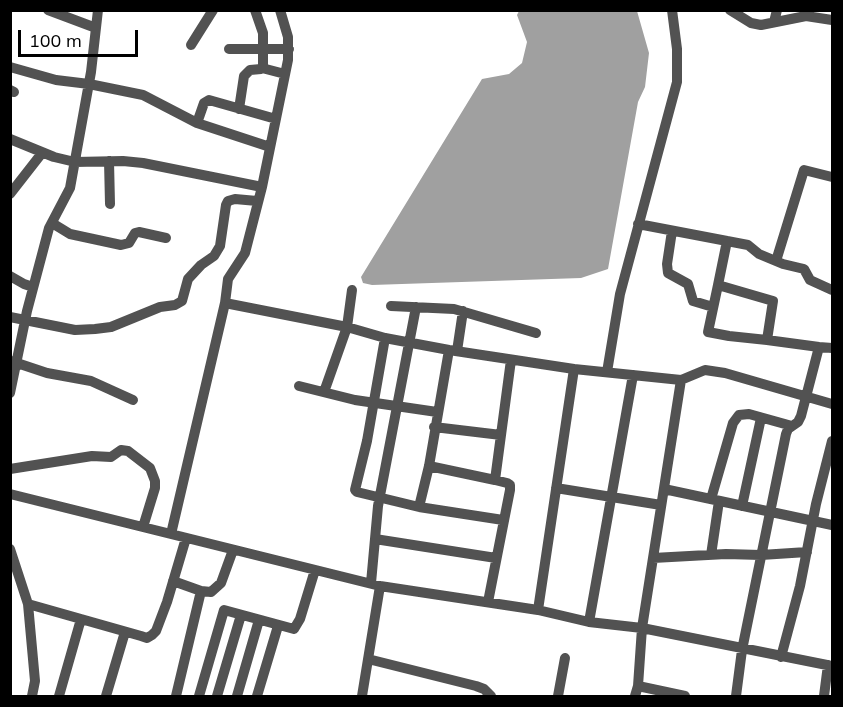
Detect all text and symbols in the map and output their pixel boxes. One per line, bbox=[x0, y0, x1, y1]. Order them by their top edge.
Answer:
scale bar bbox=[21, 18, 141, 56]
text: 100 m bbox=[29, 29, 82, 52]

